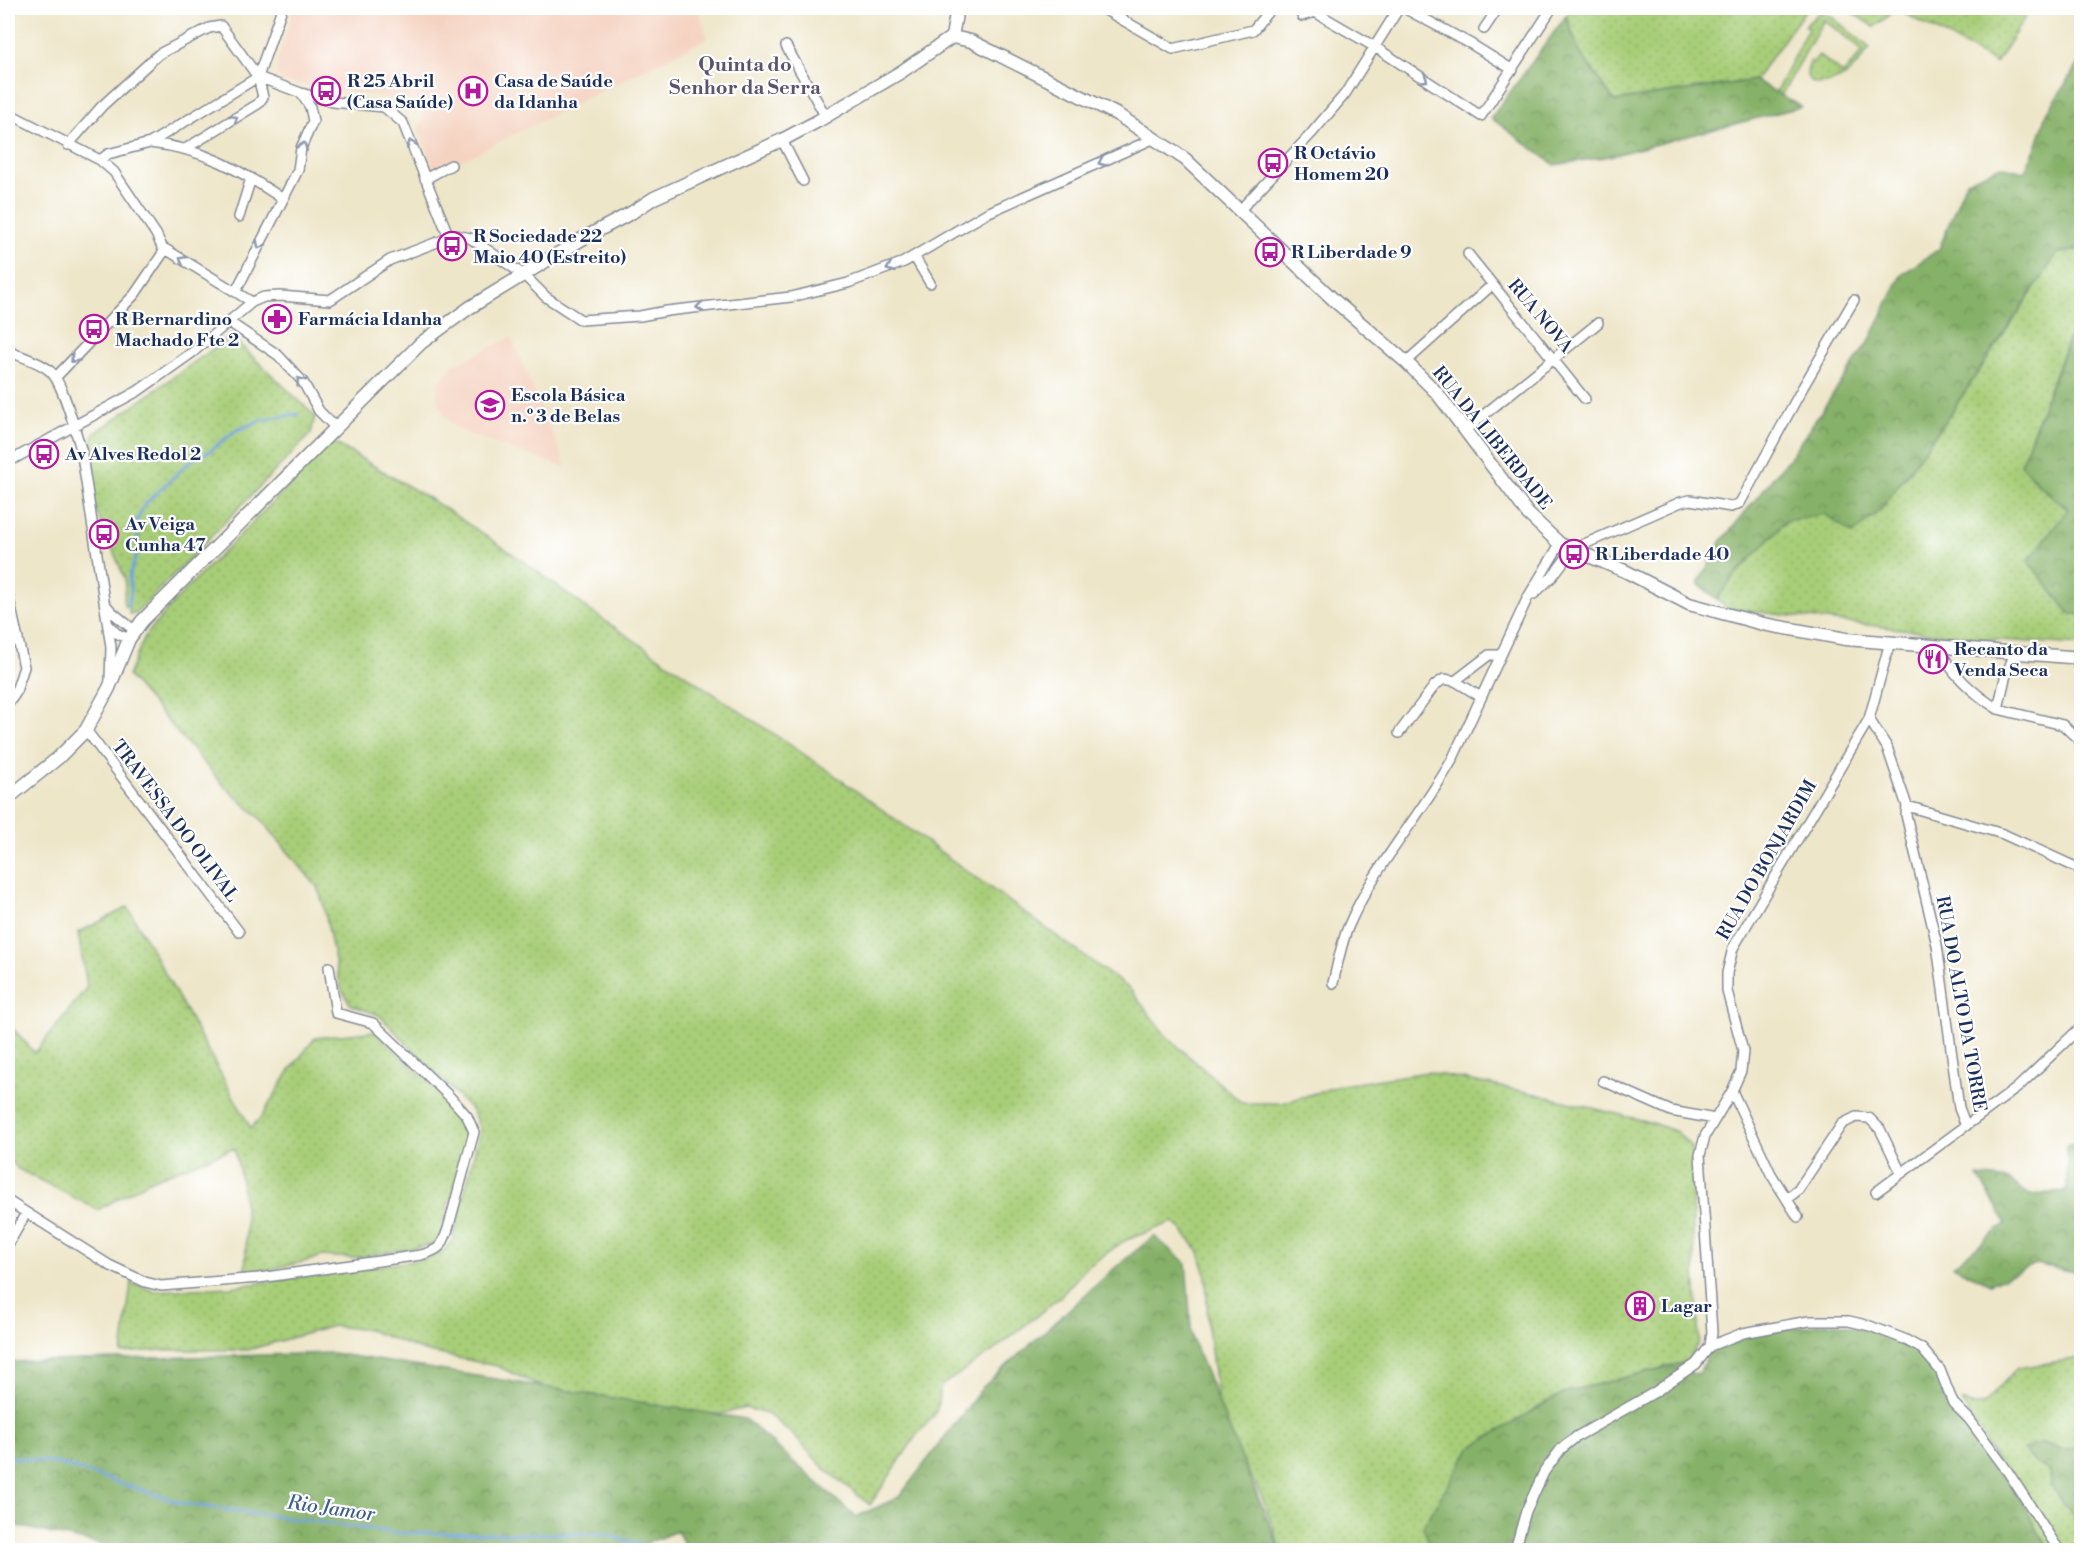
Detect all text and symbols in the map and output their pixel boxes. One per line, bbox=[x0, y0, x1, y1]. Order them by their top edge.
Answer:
district label: Quinta do Senhor da Serra bbox=[669, 53, 821, 101]
place label: R 25 Abril (Casa Saúde) bbox=[347, 70, 453, 114]
place label: Casa de Saúde da Idanha bbox=[494, 70, 613, 114]
one-way arrow bbox=[1417, 72, 1428, 83]
bus stop icon: R 25 Abril (Casa Saúde) bbox=[310, 75, 342, 107]
hospital icon: Casa de Saúde da Idanha bbox=[457, 75, 489, 107]
one-way arrow bbox=[228, 114, 238, 126]
one-way arrow bbox=[406, 139, 418, 150]
one-way arrow bbox=[296, 141, 309, 152]
place label: R Octávio Homem 20 bbox=[1294, 142, 1389, 186]
bus stop icon: R Octávio Homem 20 bbox=[1257, 147, 1289, 179]
one-way arrow bbox=[1097, 154, 1108, 166]
place label: R Sociedade 22 Maio 40 (Estreito) bbox=[473, 225, 627, 269]
bus stop icon: R Sociedade 22 Maio 40 (Estreito) bbox=[436, 230, 468, 262]
bus stop icon: R Liberdade 9 bbox=[1254, 236, 1286, 268]
one-way arrow bbox=[255, 239, 267, 250]
place label: R Liberdade 9 bbox=[1291, 241, 1412, 264]
one-way arrow bbox=[178, 256, 189, 267]
one-way arrow bbox=[885, 260, 896, 273]
street label: RUA NOVA bbox=[1502, 274, 1578, 358]
one-way arrow bbox=[695, 300, 705, 313]
pharmacy icon: Farmácia Idanha bbox=[261, 303, 293, 335]
place label: R Bernardino Machado Fte 2 bbox=[115, 308, 239, 352]
place label: Farmácia Idanha bbox=[298, 308, 442, 331]
bus stop icon: R Bernardino Machado Fte 2 bbox=[78, 313, 110, 345]
one-way arrow bbox=[70, 351, 81, 362]
street label: RUA DA LIBERDADE bbox=[1427, 362, 1557, 514]
one-way arrow bbox=[296, 376, 307, 387]
place label: Escola Básica n.º 3 de Belas bbox=[511, 384, 626, 428]
school or university icon: Escola Básica n.º 3 de Belas bbox=[474, 389, 506, 421]
bus stop icon: Av Alves Redol 2 bbox=[28, 438, 60, 470]
place label: Av Alves Redol 2 bbox=[64, 443, 201, 466]
place label: Av Veiga Cunha 47 bbox=[124, 513, 206, 557]
bus stop icon: Av Veiga Cunha 47 bbox=[88, 518, 120, 550]
bus stop icon: R Liberdade 40 bbox=[1558, 538, 1590, 570]
place label: R Liberdade 40 bbox=[1595, 543, 1729, 566]
place label: Recanto da Venda Seca bbox=[1953, 638, 2049, 682]
restaurant icon: Recanto da Venda Seca bbox=[1917, 643, 1949, 675]
street label: TRAVESSA DO OLIVAL bbox=[107, 735, 243, 907]
street label: RUA DO BONJARDIM bbox=[1712, 776, 1822, 944]
street label: RUA DO ALTO DA TORRE bbox=[1931, 894, 1991, 1114]
building icon: Lagar bbox=[1624, 1290, 1656, 1322]
place label: Lagar bbox=[1661, 1295, 1712, 1318]
water label: Rio Jamor bbox=[285, 1490, 377, 1528]

